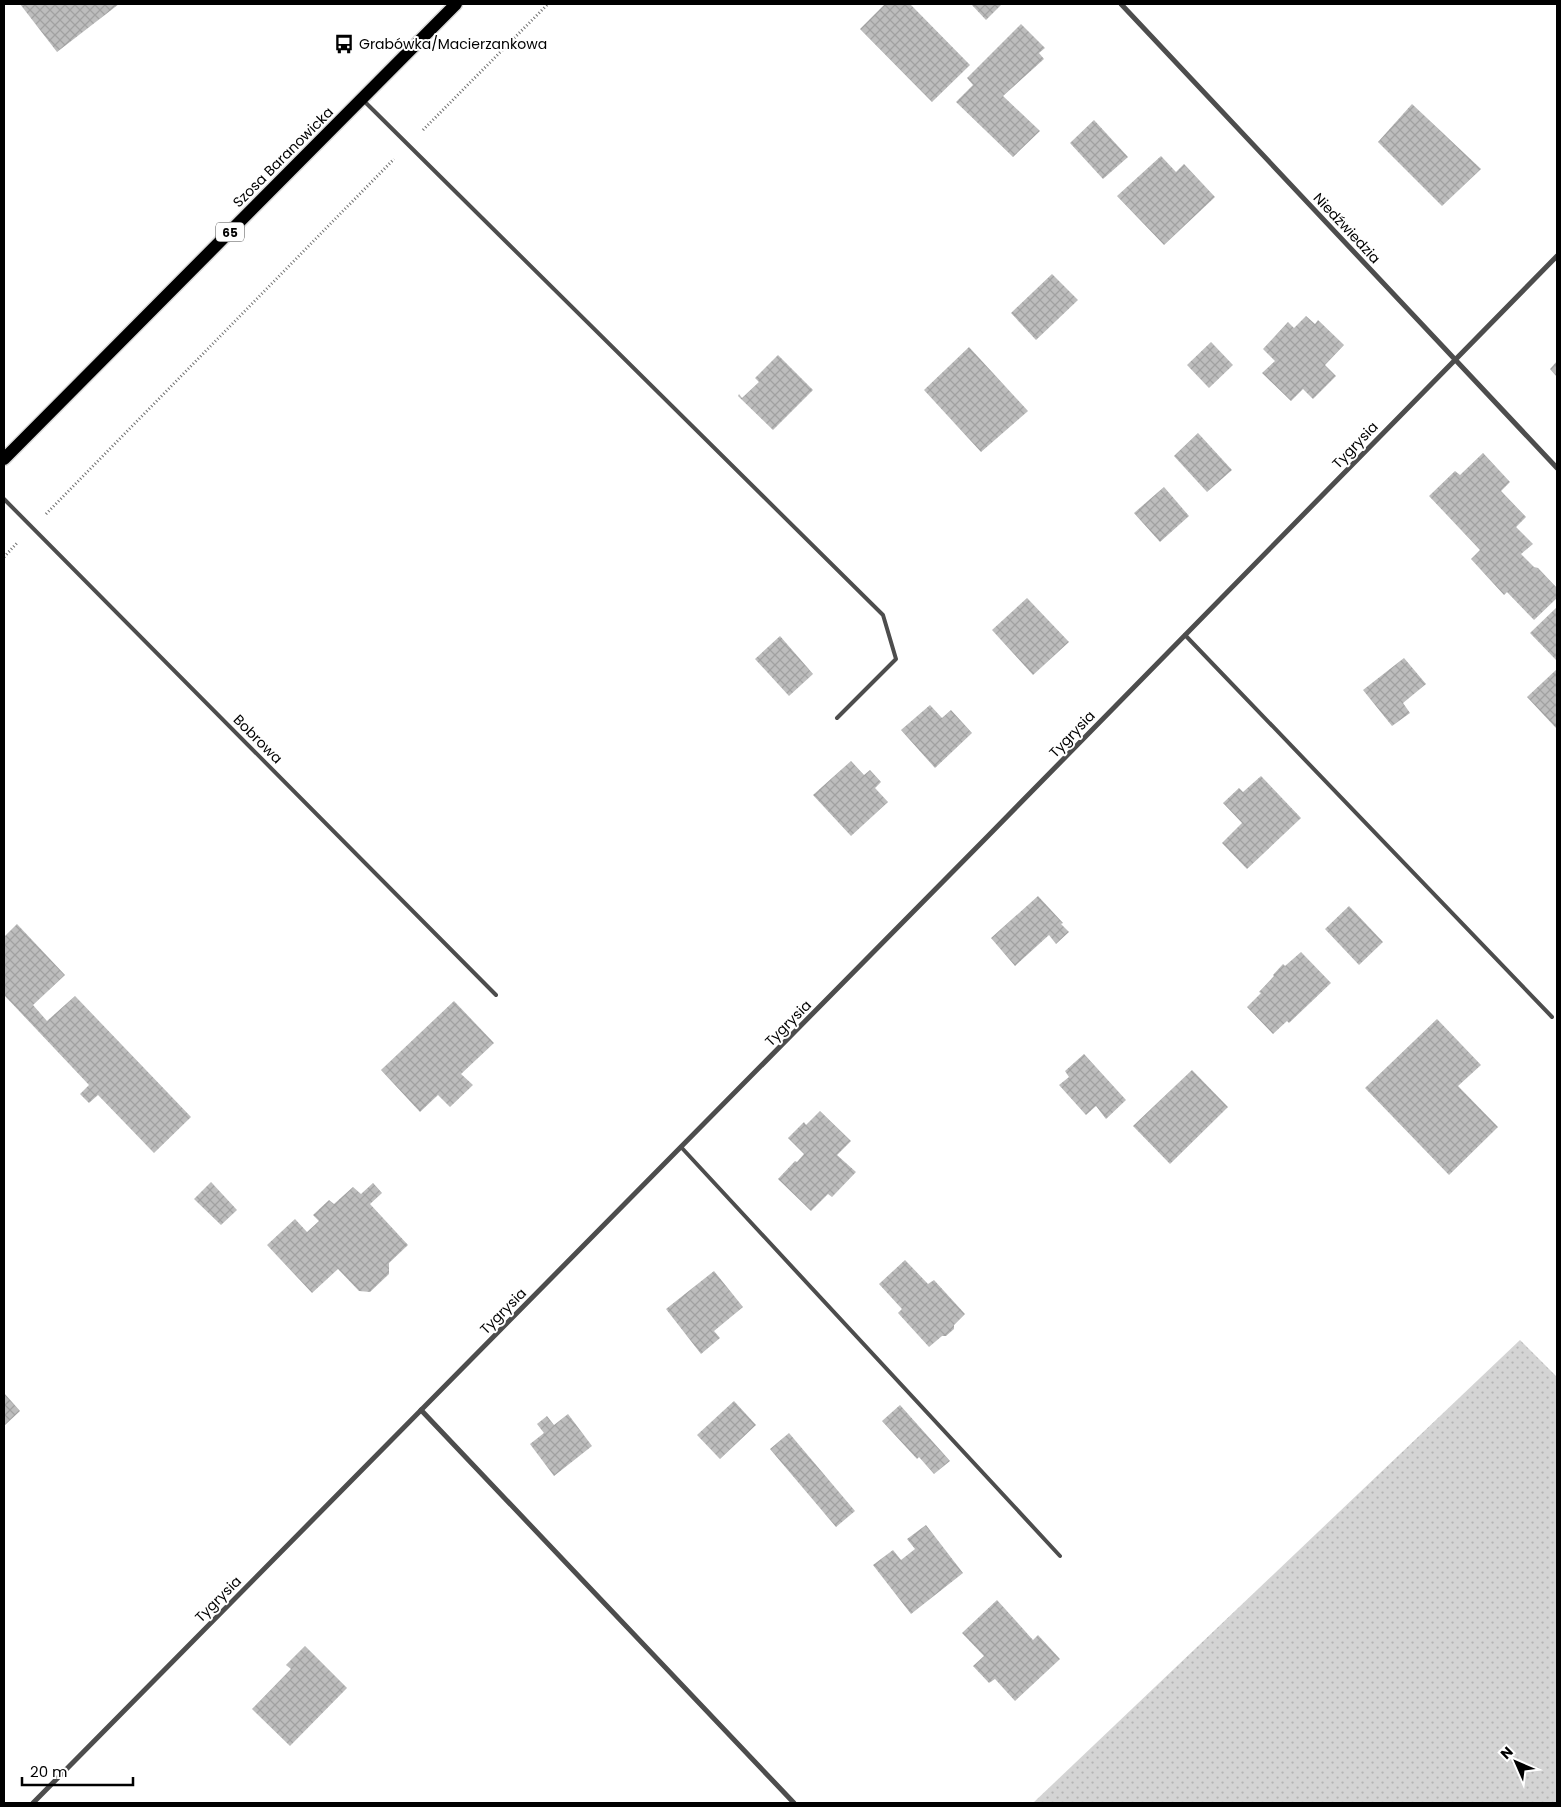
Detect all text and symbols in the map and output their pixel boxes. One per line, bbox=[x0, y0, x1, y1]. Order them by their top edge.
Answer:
bus stop icon: Grabówka/Macierzankowa bbox=[333, 33, 355, 55]
place label: Grabówka/Macierzankowa bbox=[359, 34, 547, 54]
street label: Szosa Baranowicka bbox=[228, 102, 338, 212]
street label: Niedźwiedzia bbox=[1309, 188, 1385, 268]
road number: 65 bbox=[216, 222, 244, 242]
street label: Tygrysia bbox=[1328, 417, 1382, 473]
street label: Tygrysia bbox=[1045, 706, 1099, 762]
street label: Bobrowa bbox=[229, 710, 287, 768]
street label: Tygrysia bbox=[760, 995, 816, 1051]
street label: Tygrysia bbox=[475, 1283, 531, 1339]
street label: Tygrysia bbox=[190, 1571, 246, 1627]
north arrow bbox=[1491, 1737, 1541, 1787]
text: N bbox=[1496, 1742, 1518, 1764]
scale bar bbox=[22, 1754, 134, 1786]
text: 20 m bbox=[30, 1761, 68, 1782]

